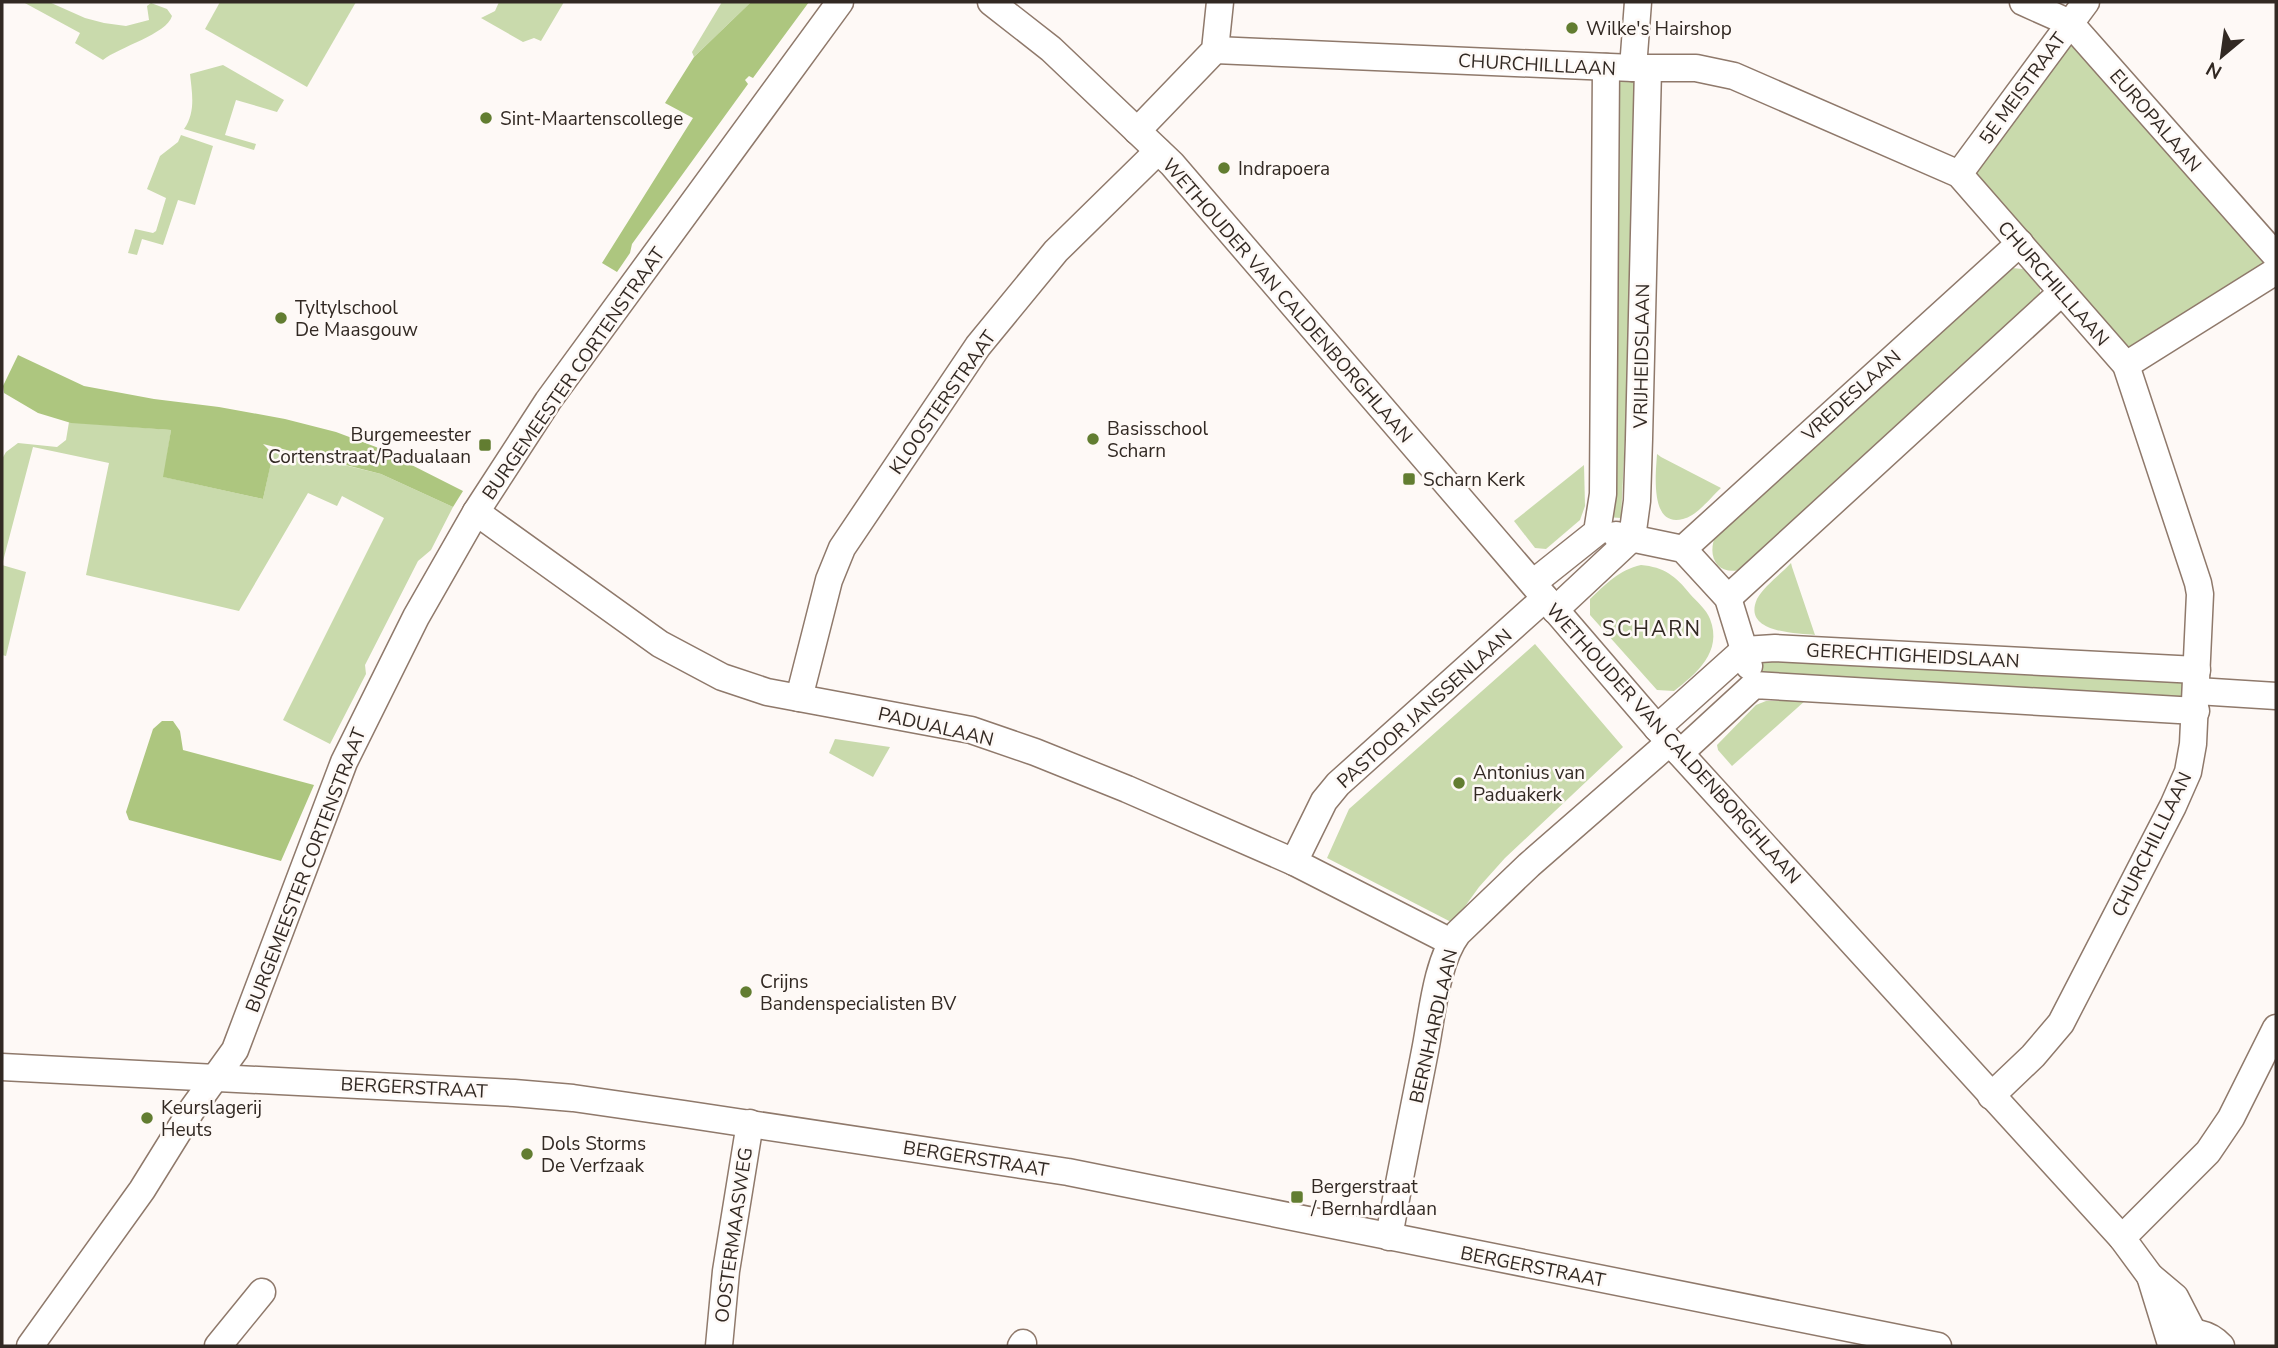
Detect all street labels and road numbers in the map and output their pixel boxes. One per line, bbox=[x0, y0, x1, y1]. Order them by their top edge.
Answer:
street label: 5E MEISTRAAT bbox=[1973, 27, 2073, 150]
street label: CHURCHILLLAAN bbox=[1457, 48, 1617, 82]
street label: EUROPALAAN bbox=[2103, 64, 2207, 178]
street label: WETHOUDER VAN CALDENBORGHLAAN bbox=[1156, 153, 1418, 449]
street label: CHURCHILLLAAN bbox=[1992, 215, 2115, 352]
street label: BURGEMEESTER CORTENSTRAAT bbox=[476, 242, 672, 505]
street label: VRIJHEIDSLAAN bbox=[1628, 283, 1656, 430]
street label: KLOOSTERSTRAAT bbox=[883, 325, 1003, 480]
street label: VREDESLAAN bbox=[1796, 344, 1907, 448]
street label: WETHOUDER VAN CALDENBORGHLAAN bbox=[1540, 598, 1807, 890]
street label: PASTOOR JANSSENLAAN bbox=[1331, 623, 1518, 794]
street label: GERECHTIGHEIDSLAAN bbox=[1805, 637, 2020, 675]
street label: PADUALAAN bbox=[875, 701, 996, 753]
street label: BURGEMEESTER CORTENSTRAAT bbox=[240, 724, 373, 1016]
street label: CHURCHILLLAAN bbox=[2106, 768, 2198, 921]
street label: BERNHARDLAAN bbox=[1404, 947, 1464, 1106]
street label: BERGERSTRAAT bbox=[340, 1071, 489, 1105]
street label: BERGERSTRAAT bbox=[901, 1135, 1051, 1183]
street label: OOSTERMAASWEG bbox=[709, 1146, 759, 1324]
street label: BERGERSTRAAT bbox=[1458, 1240, 1608, 1294]

